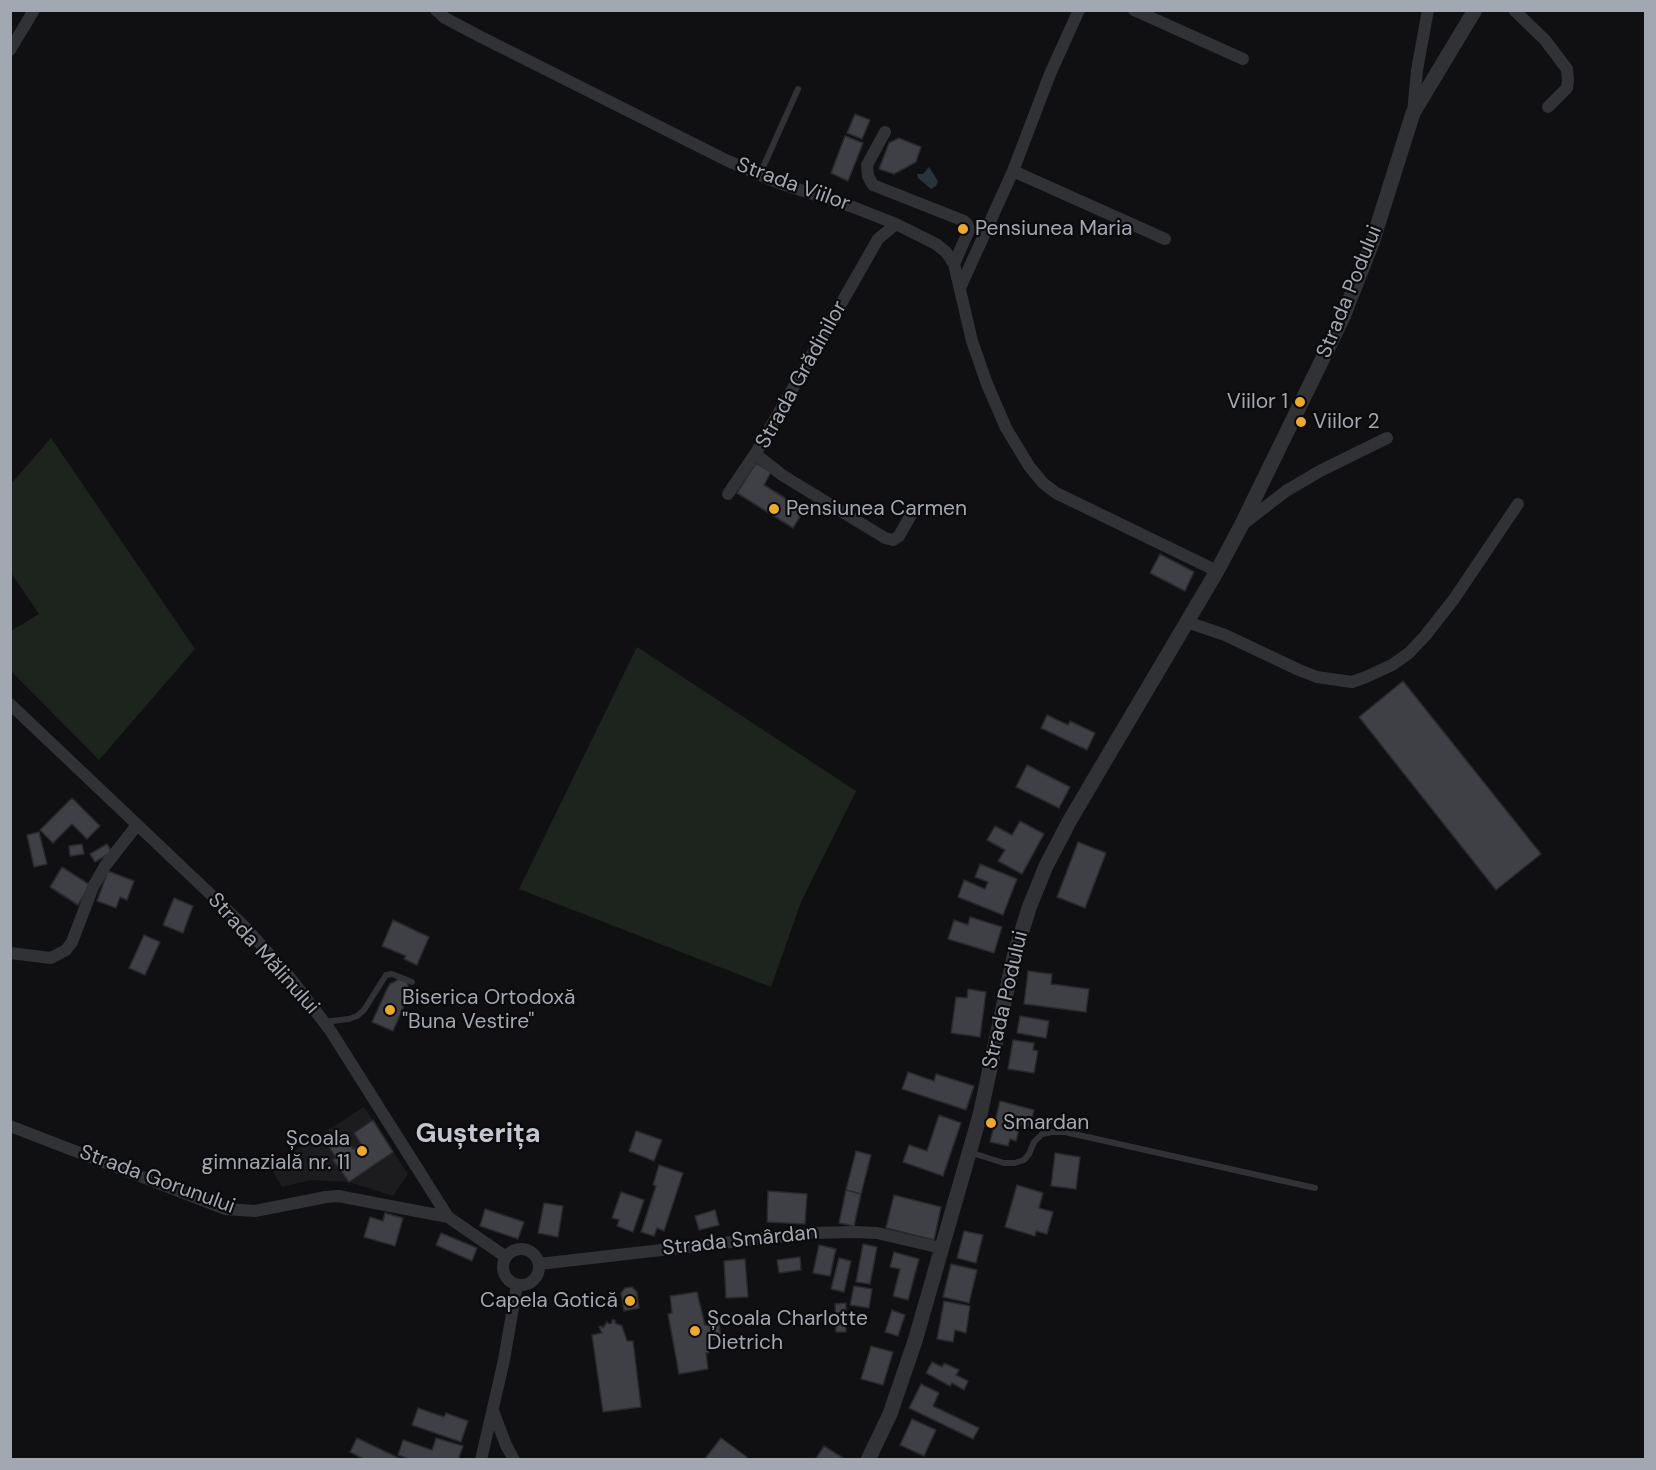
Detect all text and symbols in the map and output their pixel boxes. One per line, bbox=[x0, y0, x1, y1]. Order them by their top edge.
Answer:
street label: Strada Viilor bbox=[733, 153, 853, 217]
place label: Pensiunea Maria bbox=[975, 216, 1132, 242]
marker: Pensiunea Maria bbox=[956, 222, 970, 236]
street label: Strada Podului bbox=[1312, 222, 1388, 362]
street label: Strada Grădinilor bbox=[751, 297, 853, 453]
place label: Viilor 1 bbox=[1227, 389, 1288, 415]
marker: Viilor 1 bbox=[1293, 395, 1307, 409]
place label: Viilor 2 bbox=[1313, 409, 1380, 435]
marker: Viilor 2 bbox=[1294, 415, 1308, 429]
place label: Pensiunea Carmen bbox=[786, 496, 967, 522]
marker: Pensiunea Carmen bbox=[767, 502, 781, 516]
street label: Strada Mălinului bbox=[202, 888, 324, 1020]
street label: Strada Podului bbox=[978, 929, 1034, 1071]
place label: Biserica Ortodoxă "Buna Vestire" bbox=[402, 985, 575, 1035]
marker: Biserica Ortodoxă "Buna Vestire" bbox=[383, 1003, 397, 1017]
place label: Smardan bbox=[1003, 1110, 1089, 1136]
marker: Smardan bbox=[984, 1116, 998, 1130]
district label: Gușterița bbox=[415, 1119, 541, 1151]
place label: Școala gimnazială nr. 11 bbox=[201, 1126, 350, 1176]
street label: Strada Gorunului bbox=[76, 1140, 238, 1220]
marker: Școala gimnazială nr. 11 bbox=[355, 1144, 369, 1158]
street label: Strada Smârdan bbox=[661, 1220, 819, 1262]
place label: Capela Gotică bbox=[480, 1288, 618, 1314]
marker: Capela Gotică bbox=[623, 1294, 637, 1308]
place label: Școala Charlotte Dietrich bbox=[707, 1306, 868, 1356]
marker: Școala Charlotte Dietrich bbox=[688, 1324, 702, 1338]

